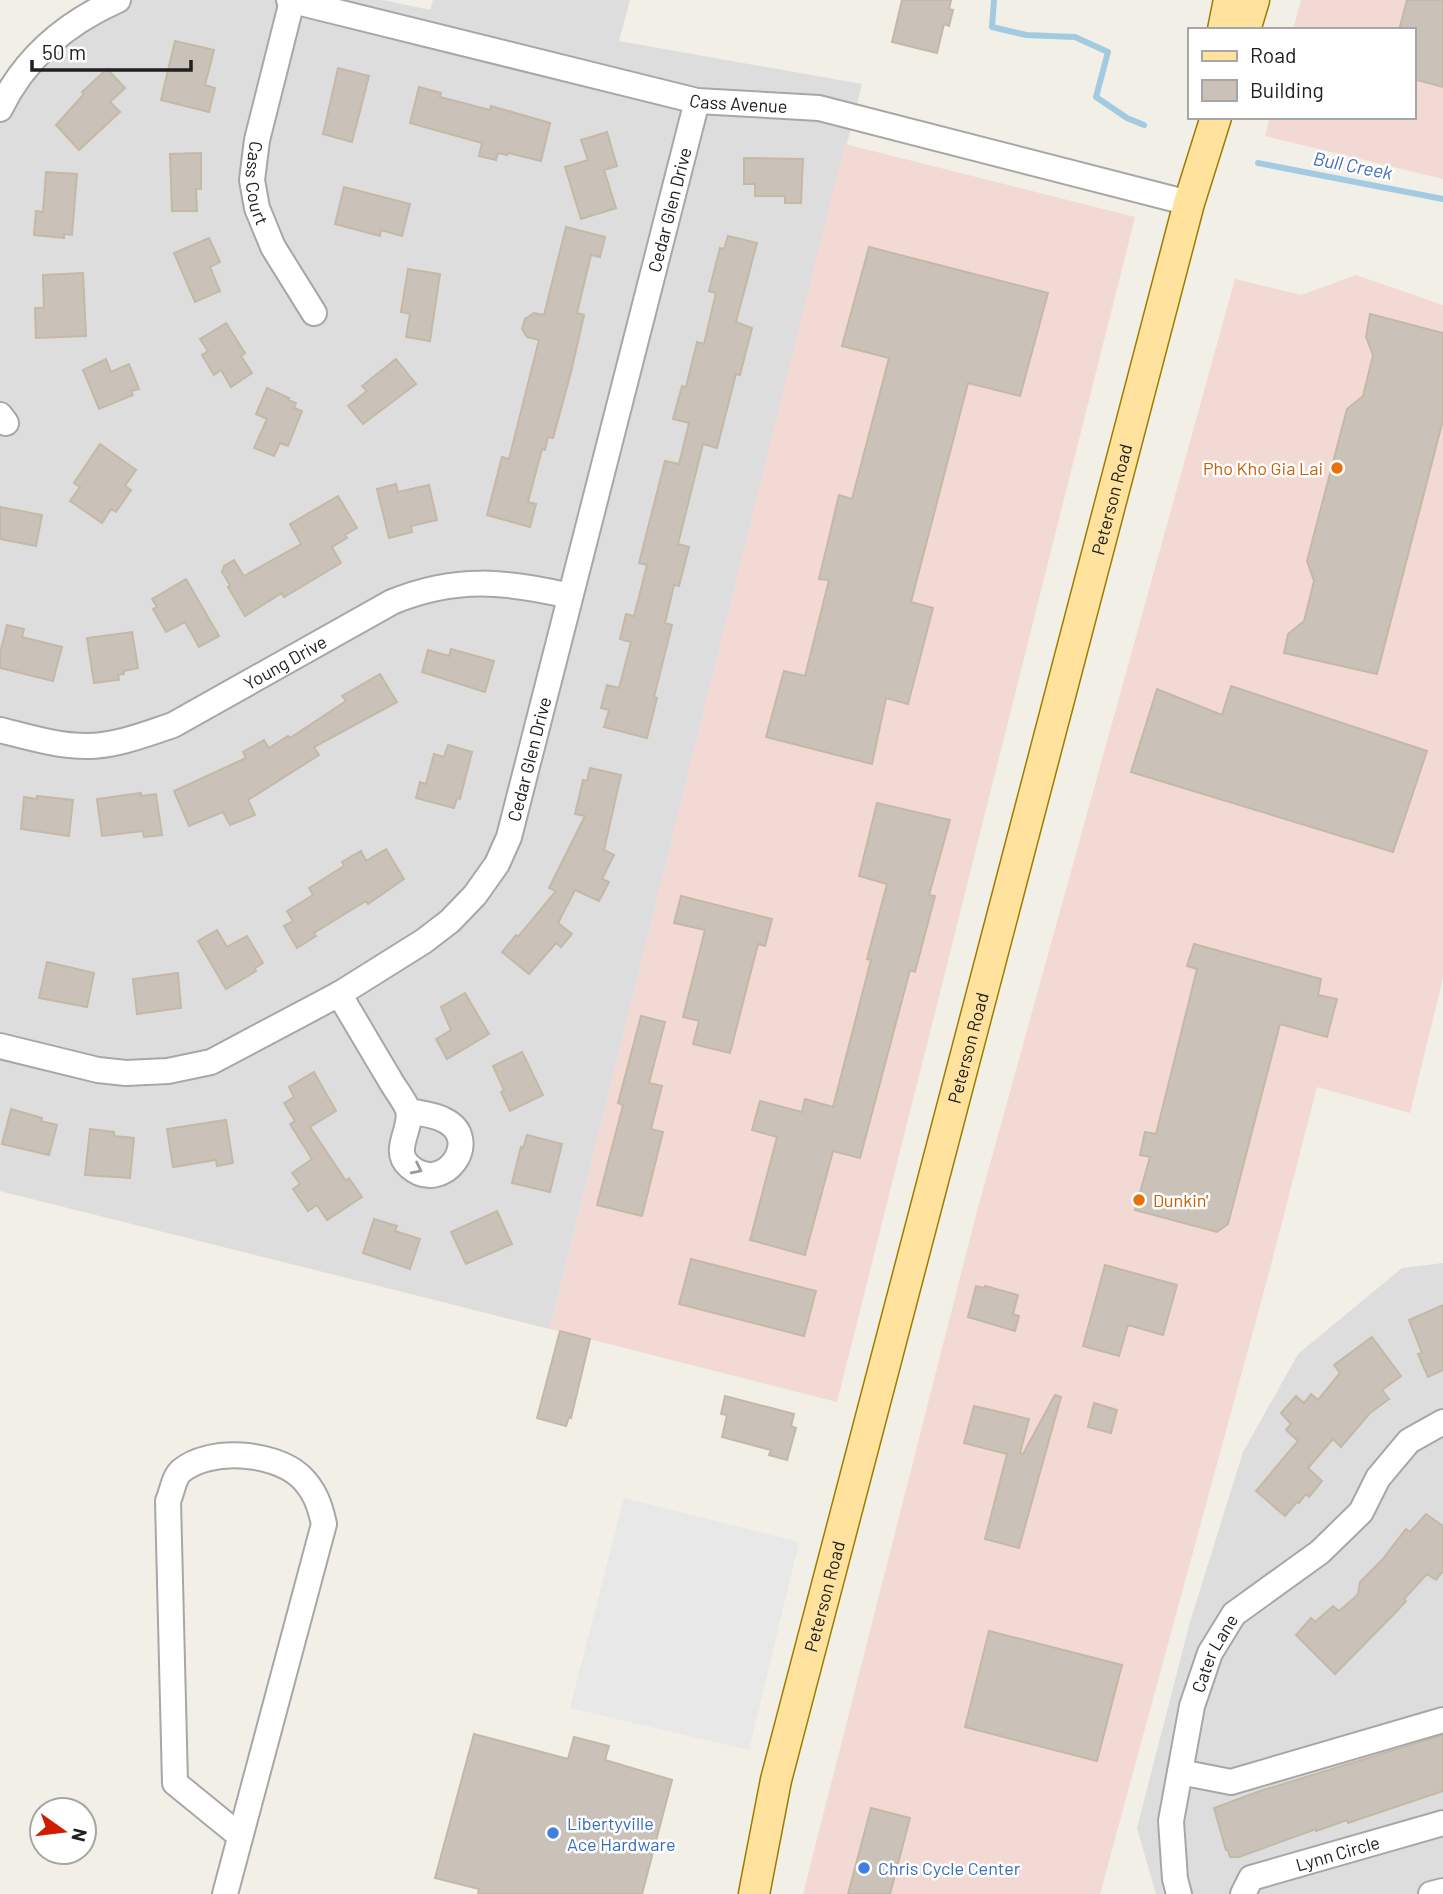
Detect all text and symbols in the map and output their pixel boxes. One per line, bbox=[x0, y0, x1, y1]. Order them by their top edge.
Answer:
scale bar bbox=[32, 28, 191, 72]
legend bbox=[1188, 28, 1415, 119]
text: 50 m bbox=[42, 39, 86, 64]
text: Road bbox=[1250, 42, 1296, 67]
text: Building bbox=[1250, 77, 1324, 102]
street label: Cass Avenue bbox=[687, 89, 788, 117]
street label: Cass Court bbox=[241, 140, 274, 228]
street label: Cedar Glen Drive bbox=[643, 145, 696, 274]
water label: Bull Creek bbox=[1312, 146, 1395, 184]
street label: Peterson Road bbox=[1086, 441, 1136, 557]
place label: Pho Kho Gia Lai bbox=[1203, 457, 1323, 479]
marker: Pho Kho Gia Lai bbox=[1329, 460, 1345, 476]
street label: Young Drive bbox=[240, 630, 330, 694]
street label: Cedar Glen Drive bbox=[502, 694, 555, 824]
street label: Peterson Road bbox=[943, 990, 993, 1106]
one-way arrow bbox=[410, 1161, 423, 1174]
place label: Dunkin' bbox=[1153, 1189, 1208, 1211]
marker: Dunkin' bbox=[1131, 1192, 1147, 1208]
street label: Peterson Road bbox=[799, 1538, 849, 1654]
street label: Cater Lane bbox=[1186, 1610, 1242, 1695]
north arrow bbox=[28, 1796, 98, 1866]
place label: Libertyville Ace Hardware bbox=[567, 1812, 676, 1855]
marker: Libertyville Ace Hardware bbox=[545, 1825, 561, 1841]
text: N bbox=[67, 1826, 93, 1844]
street label: Lynn Circle bbox=[1293, 1831, 1382, 1876]
place label: Chris Cycle Center bbox=[878, 1857, 1021, 1879]
marker: Chris Cycle Center bbox=[856, 1860, 872, 1876]

